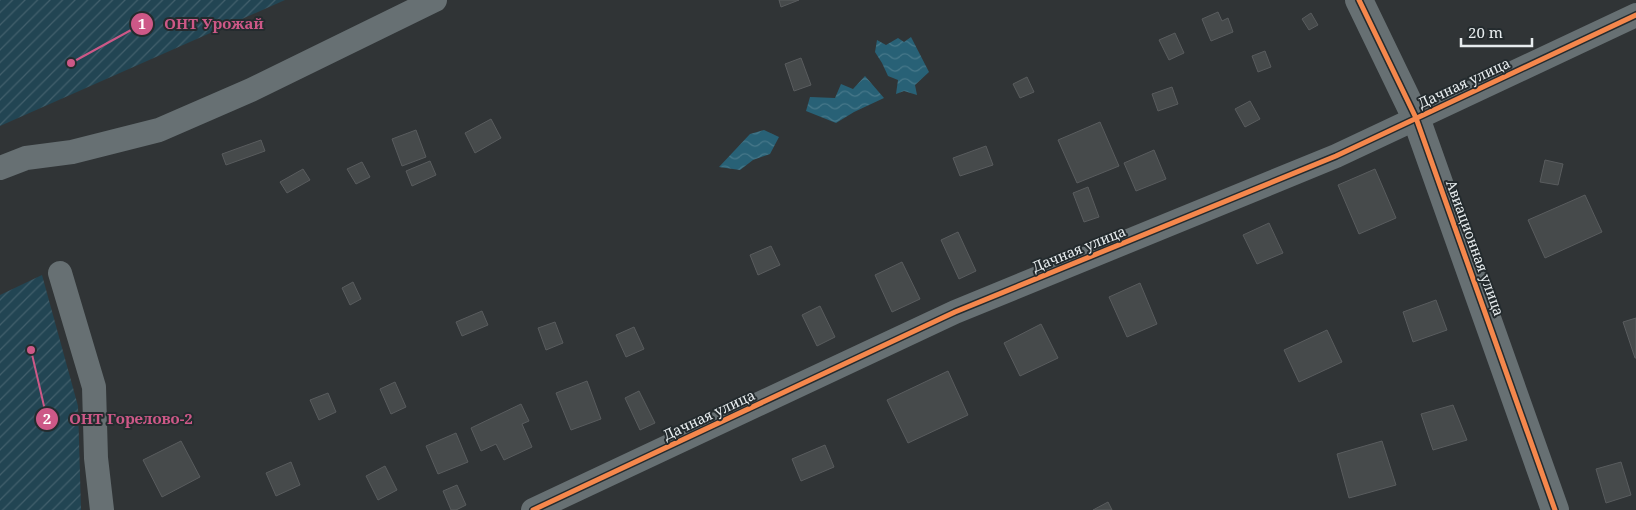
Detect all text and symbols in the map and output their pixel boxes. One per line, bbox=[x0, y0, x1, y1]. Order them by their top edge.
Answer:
callout: ОНТ Урожай bbox=[130, 9, 274, 39]
text: 1 bbox=[138, 13, 146, 33]
text: ОНТ Урожай bbox=[164, 13, 264, 33]
scale bar bbox=[1461, 15, 1532, 47]
text: 20 m bbox=[1468, 22, 1503, 42]
street label: Дачная улица bbox=[1415, 53, 1513, 112]
street label: Авиационная улица bbox=[1442, 177, 1509, 318]
street label: Дачная улица bbox=[1029, 221, 1128, 276]
street label: Дачная улица bbox=[660, 385, 758, 444]
callout: ОНТ Горелово-2 bbox=[34, 404, 203, 434]
text: 2 bbox=[43, 408, 51, 428]
text: ОНТ Горелово-2 bbox=[69, 408, 193, 428]

